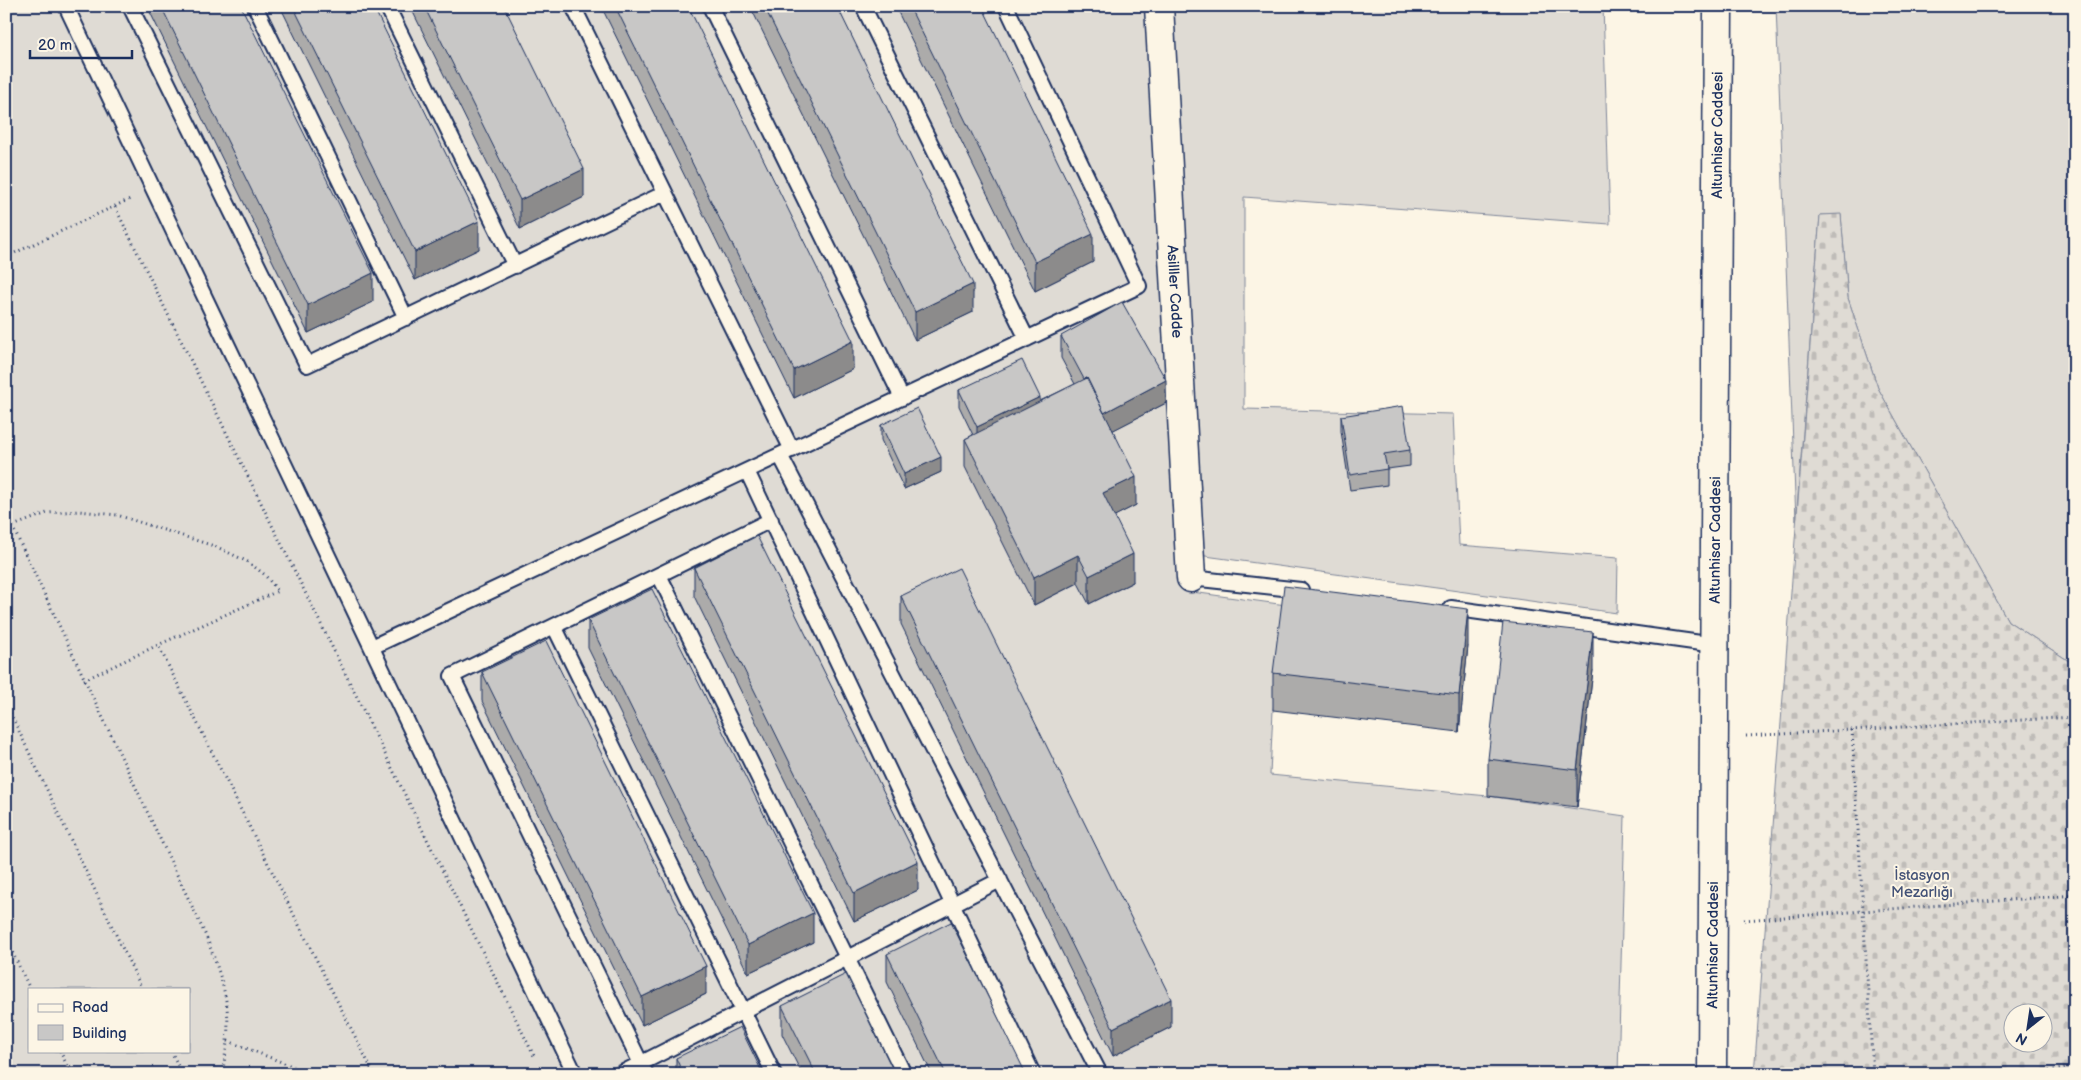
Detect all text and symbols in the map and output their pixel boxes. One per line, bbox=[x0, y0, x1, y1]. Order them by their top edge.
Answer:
scale bar bbox=[30, 28, 132, 60]
text: 20 m bbox=[38, 36, 72, 55]
street label: Altunhisar Caddesi bbox=[1708, 71, 1728, 199]
street label: Asilller Cadde bbox=[1162, 245, 1187, 339]
street label: Altunhisar Caddesi bbox=[1706, 476, 1725, 604]
park label: İstasyon Mezarlığı bbox=[1891, 866, 1953, 902]
street label: Altunhisar Caddesi bbox=[1703, 881, 1723, 1009]
legend bbox=[28, 988, 190, 1052]
text: Road bbox=[72, 998, 108, 1017]
north arrow bbox=[2004, 1002, 2054, 1052]
text: Building bbox=[72, 1024, 127, 1043]
text: N bbox=[2013, 1029, 2031, 1049]

